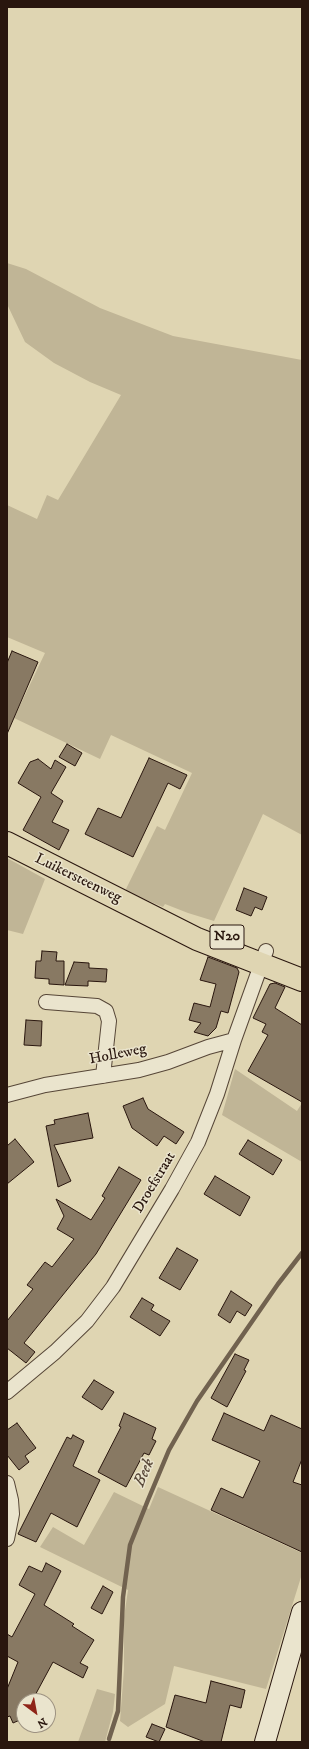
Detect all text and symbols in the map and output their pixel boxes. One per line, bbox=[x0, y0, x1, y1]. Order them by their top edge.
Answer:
street label: Luikersteenweg bbox=[32, 850, 124, 908]
road number: N20 bbox=[210, 925, 244, 949]
street label: Holleweg bbox=[88, 1041, 148, 1069]
street label: Droefstraat bbox=[130, 1149, 180, 1217]
water label: Beek bbox=[131, 1456, 159, 1490]
north arrow bbox=[16, 1693, 56, 1733]
text: N bbox=[34, 1714, 49, 1731]

